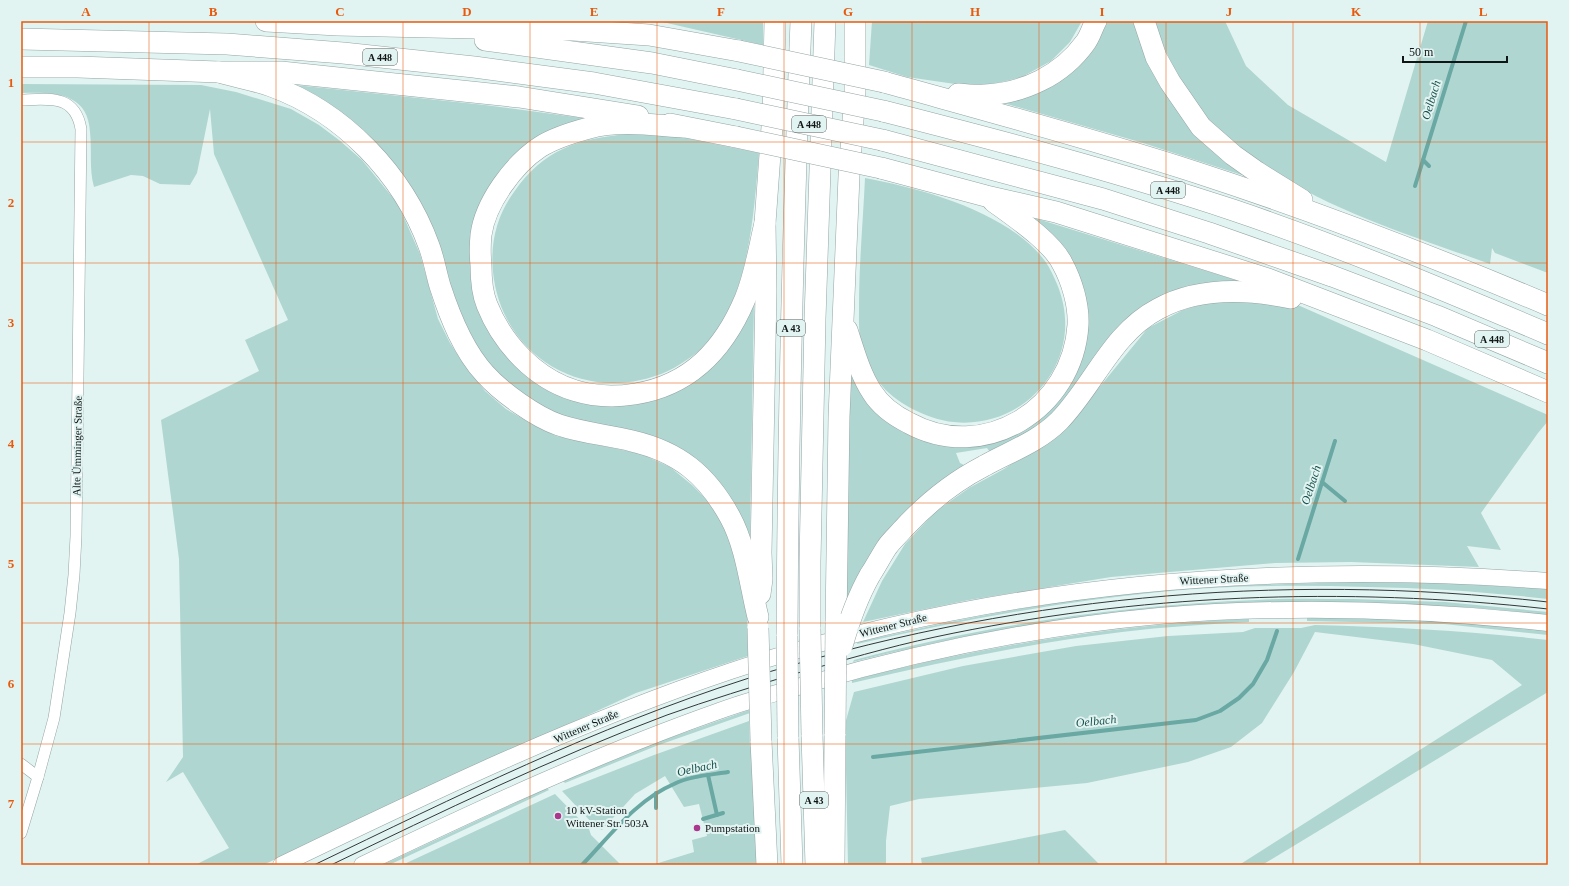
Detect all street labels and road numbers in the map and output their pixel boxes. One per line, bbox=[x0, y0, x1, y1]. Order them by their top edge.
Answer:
road number: A 448 bbox=[363, 49, 397, 65]
road number: A 448 bbox=[792, 116, 826, 132]
road number: A 448 bbox=[1151, 182, 1185, 198]
road number: A 43 bbox=[777, 320, 805, 336]
road number: A 448 bbox=[1475, 331, 1509, 347]
street label: Alte Ümminger Straße bbox=[70, 396, 84, 496]
street label: Wittener Straße bbox=[1179, 571, 1249, 587]
street label: Wittener Straße bbox=[858, 611, 928, 639]
street label: Wittener Straße bbox=[552, 707, 620, 745]
road number: A 43 bbox=[800, 792, 828, 808]

